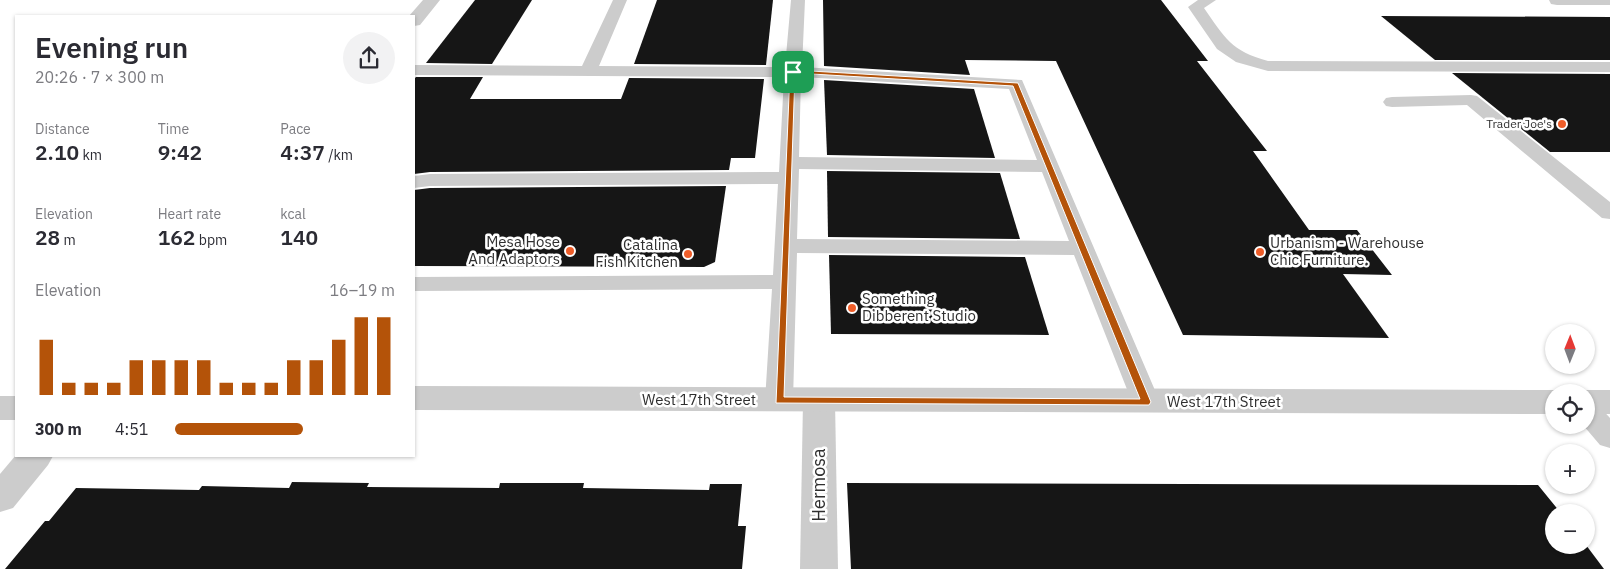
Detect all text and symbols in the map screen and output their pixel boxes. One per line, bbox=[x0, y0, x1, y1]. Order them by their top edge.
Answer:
text: Evening run bbox=[35, 29, 188, 66]
button: share bbox=[343, 32, 395, 84]
pin bbox=[772, 51, 814, 93]
icon: arrive bbox=[779, 58, 807, 86]
text: 20:26 · 7 × 300 m bbox=[35, 67, 164, 87]
place label: Trader Joe's bbox=[1486, 116, 1552, 131]
marker: Trader Joe's bbox=[1556, 118, 1568, 130]
text: Distance bbox=[35, 120, 90, 138]
text: Time bbox=[158, 120, 189, 138]
text: Pace bbox=[280, 120, 311, 138]
text: 2.10 bbox=[35, 138, 79, 166]
text: 9:42 bbox=[158, 138, 202, 166]
text: 4:37 bbox=[280, 138, 325, 166]
text: km bbox=[79, 146, 102, 164]
text: /km bbox=[325, 146, 353, 164]
text: Elevation bbox=[35, 205, 93, 223]
text: Heart rate bbox=[158, 205, 221, 223]
text: kcal bbox=[280, 205, 306, 223]
text: 28 bbox=[35, 223, 60, 251]
text: 162 bbox=[158, 223, 195, 251]
text: 140 bbox=[280, 223, 318, 251]
text: m bbox=[60, 231, 76, 249]
text: bpm bbox=[195, 231, 227, 249]
place label: Mesa Hose And Adaptors bbox=[468, 232, 560, 268]
place label: Urbanism - Warehouse Chic Furniture. bbox=[1270, 233, 1424, 269]
place label: Catalina Fish Kitchen bbox=[595, 235, 678, 271]
marker: Mesa Hose And Adaptors bbox=[564, 245, 576, 257]
marker: Urbanism - Warehouse Chic Furniture. bbox=[1254, 246, 1266, 258]
marker: Catalina Fish Kitchen bbox=[682, 248, 694, 260]
text: Elevation bbox=[35, 280, 101, 300]
text: 16–19 m bbox=[329, 280, 395, 300]
place label: Something Dibberent Studio bbox=[862, 289, 976, 325]
marker: Something Dibberent Studio bbox=[846, 302, 858, 314]
north arrow bbox=[1545, 324, 1595, 374]
map controls bbox=[1545, 324, 1595, 554]
button: locate bbox=[1545, 384, 1595, 434]
street label: West 17th Street bbox=[642, 390, 756, 409]
street label: West 17th Street bbox=[1167, 392, 1281, 411]
text: 300 m bbox=[35, 419, 82, 439]
text: 4:51 bbox=[115, 419, 148, 439]
button: + bbox=[1545, 444, 1595, 494]
street label: Hermosa bbox=[807, 448, 830, 522]
button: − bbox=[1545, 504, 1595, 554]

